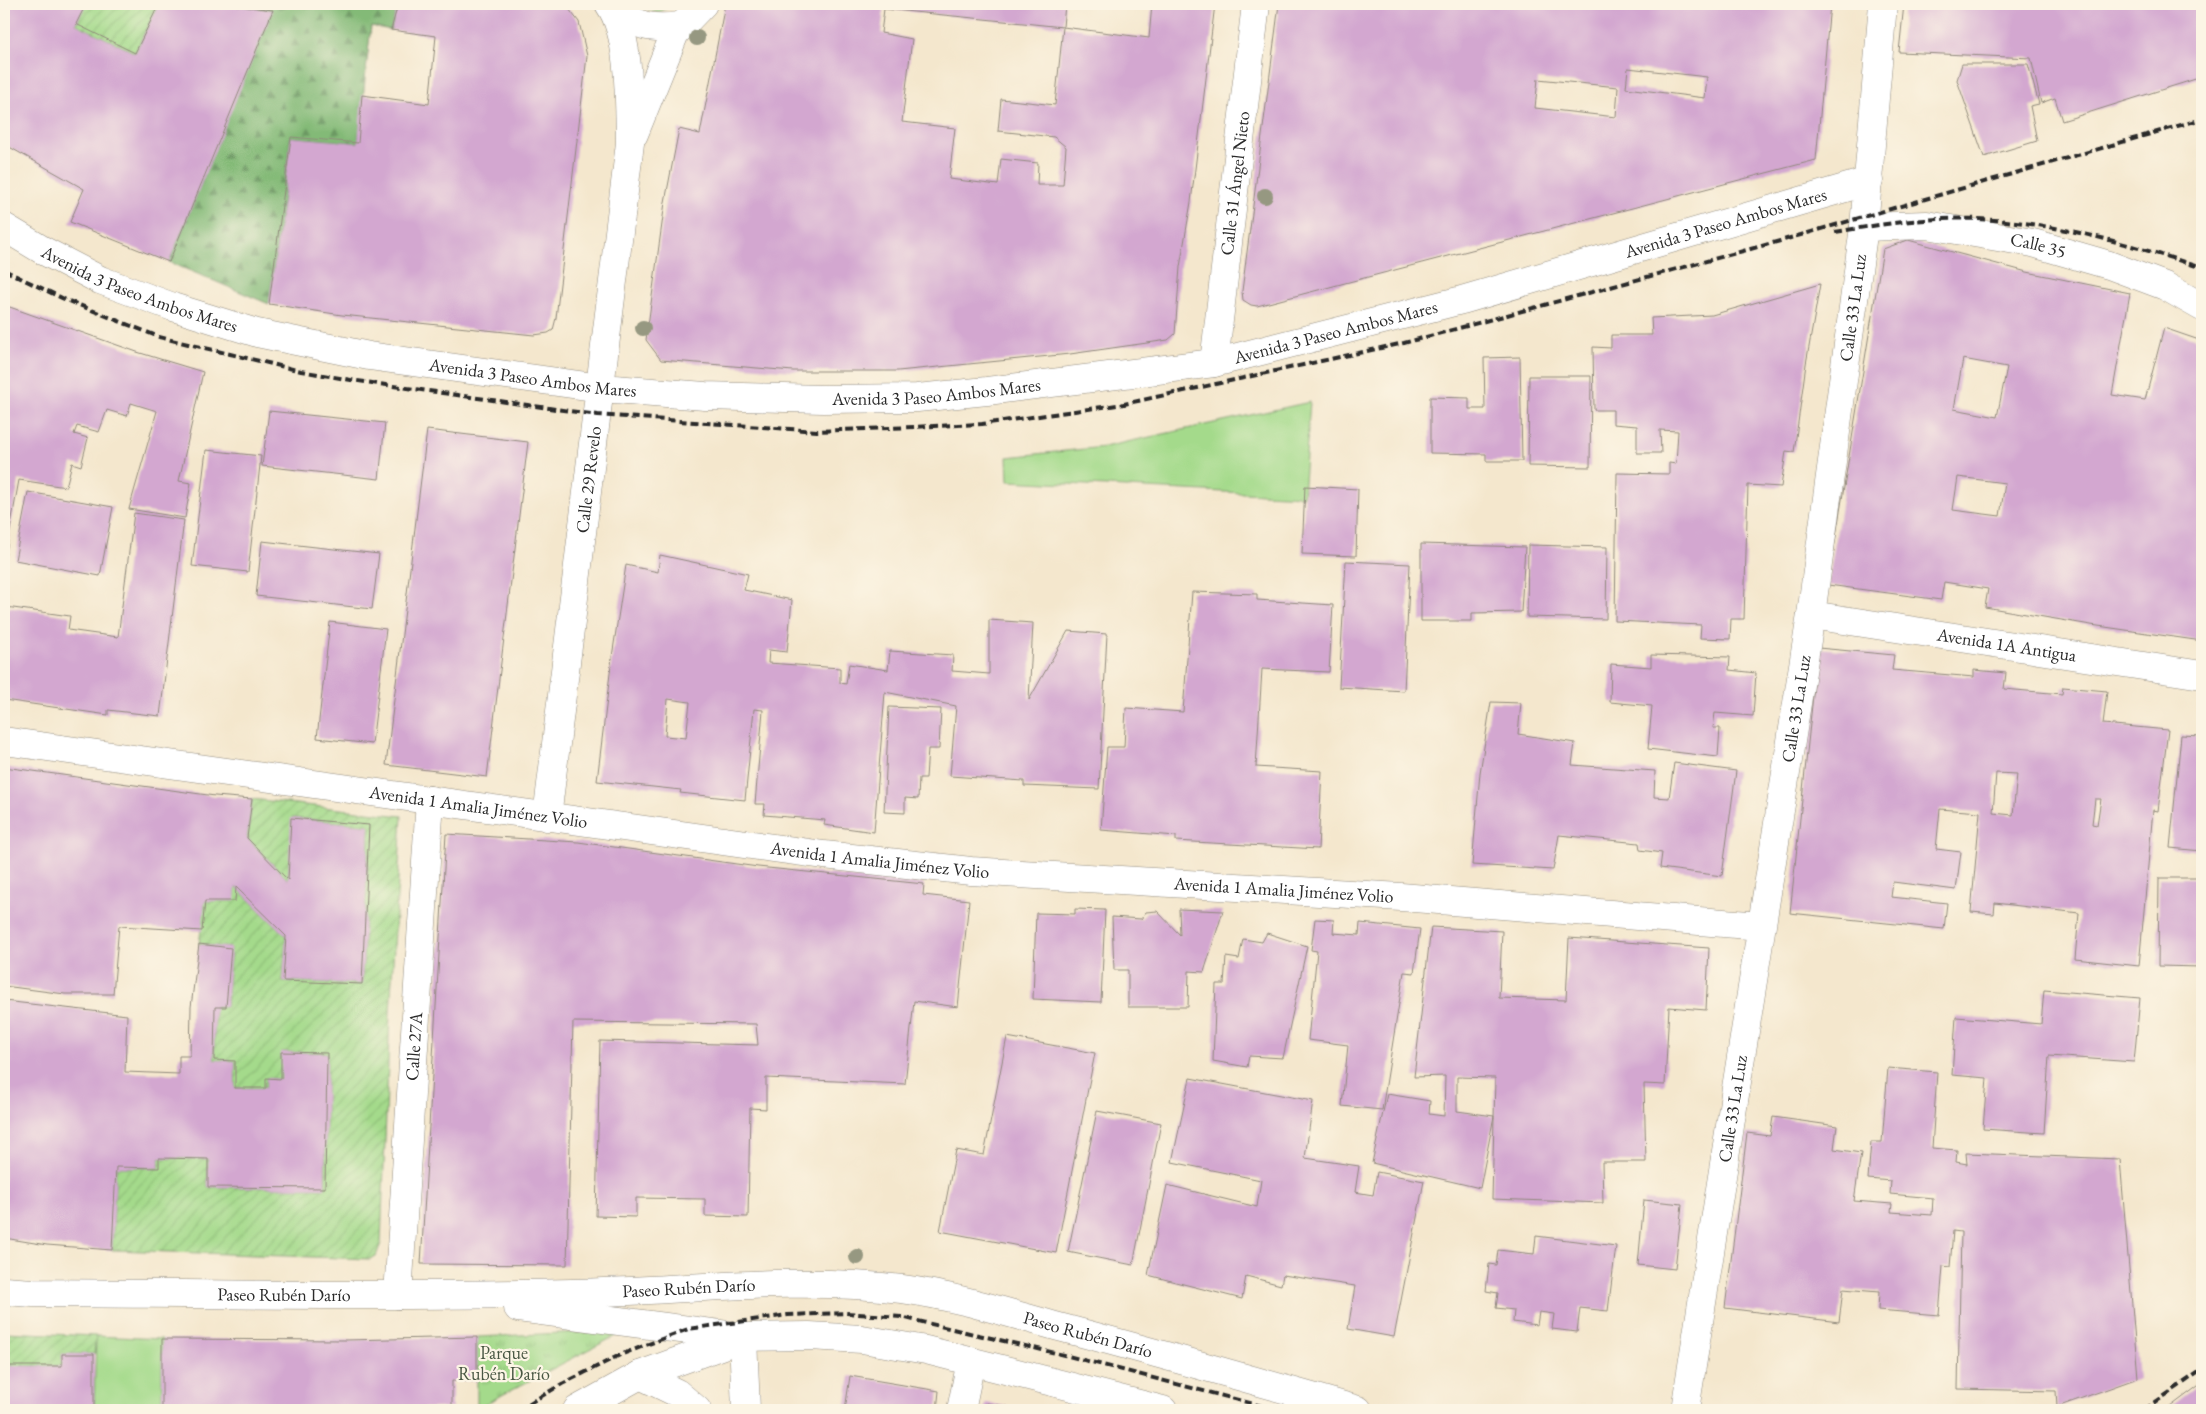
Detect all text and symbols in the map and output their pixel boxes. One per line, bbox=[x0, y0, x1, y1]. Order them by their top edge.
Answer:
street label: Calle 31 Ángel Nieto bbox=[1215, 110, 1254, 257]
street label: Avenida 3 Paseo Ambos Mares bbox=[1621, 182, 1829, 263]
street label: Calle 35 bbox=[2009, 227, 2069, 263]
street label: Avenida 3 Paseo Ambos Mares bbox=[37, 239, 241, 337]
street label: Calle 33 La Luz bbox=[1834, 252, 1871, 363]
street label: Avenida 3 Paseo Ambos Mares bbox=[1230, 295, 1440, 369]
street label: Avenida 3 Paseo Ambos Mares bbox=[427, 352, 638, 402]
street label: Avenida 3 Paseo Ambos Mares bbox=[831, 372, 1042, 410]
street label: Calle 29 Revelo bbox=[570, 425, 606, 534]
street label: Avenida 1A Antigua bbox=[1934, 622, 2079, 667]
street label: Calle 33 La Luz bbox=[1776, 653, 1816, 764]
street label: Avenida 1 Amalia Jiménez Volio bbox=[367, 780, 589, 833]
street label: Avenida 1 Amalia Jiménez Volio bbox=[768, 836, 990, 883]
street label: Avenida 1 Amalia Jiménez Volio bbox=[1172, 871, 1394, 908]
street label: Calle 27A bbox=[400, 1011, 427, 1082]
street label: Calle 33 La Luz bbox=[1712, 1053, 1752, 1164]
street label: Paseo Rubén Darío bbox=[622, 1273, 756, 1302]
street label: Paseo Rubén Darío bbox=[217, 1282, 351, 1306]
street label: Paseo Rubén Darío bbox=[1021, 1306, 1155, 1363]
park label: Parque Rubén Darío bbox=[458, 1341, 550, 1385]

